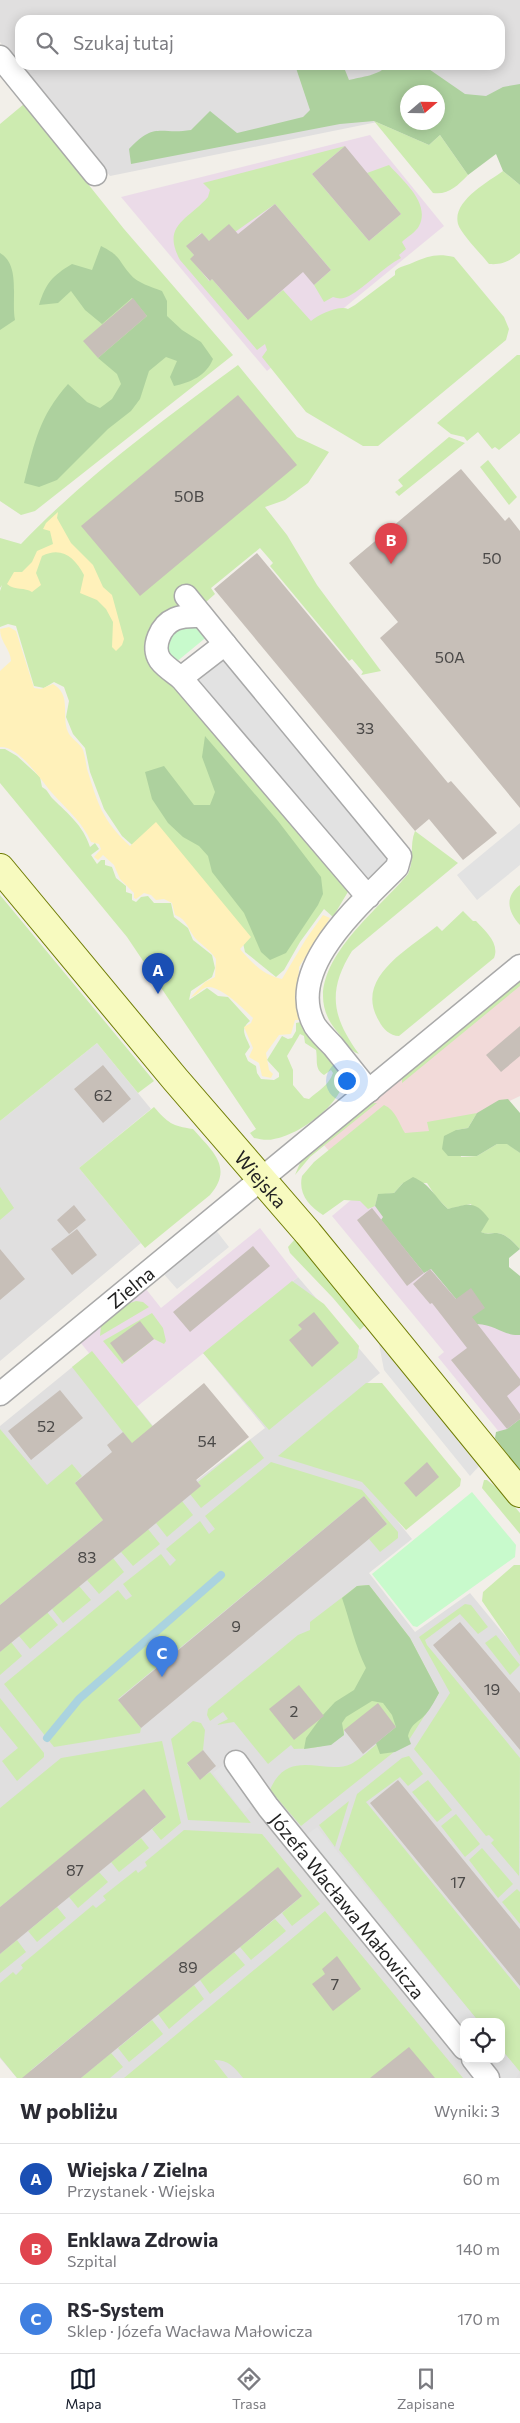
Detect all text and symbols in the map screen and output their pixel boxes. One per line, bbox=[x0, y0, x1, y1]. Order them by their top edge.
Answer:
search box bbox=[15, 15, 505, 70]
icon: search bbox=[33, 29, 61, 57]
text: Szukaj tutaj bbox=[73, 31, 174, 54]
north arrow bbox=[400, 85, 445, 130]
house number: 50B bbox=[174, 486, 204, 505]
pin: B bbox=[375, 523, 407, 564]
house number: 50 bbox=[482, 548, 502, 567]
house number: 50A bbox=[435, 647, 465, 666]
house number: 33 bbox=[356, 718, 374, 737]
pin: A bbox=[142, 953, 174, 994]
your location bbox=[334, 1068, 360, 1094]
house number: 62 bbox=[94, 1085, 112, 1104]
street label: Wiejska bbox=[230, 1146, 292, 1212]
street label: Zielna bbox=[103, 1261, 158, 1312]
house number: 52 bbox=[37, 1416, 55, 1435]
house number: 54 bbox=[198, 1431, 217, 1450]
house number: 83 bbox=[78, 1547, 96, 1566]
house number: 9 bbox=[231, 1616, 241, 1635]
pin: C bbox=[146, 1636, 178, 1677]
house number: 19 bbox=[484, 1679, 500, 1698]
house number: 2 bbox=[290, 1701, 299, 1720]
street label: Józefa Wacława Małowicza bbox=[266, 1808, 430, 2003]
house number: 87 bbox=[66, 1860, 84, 1879]
house number: 17 bbox=[450, 1872, 466, 1891]
house number: 89 bbox=[178, 1957, 198, 1976]
house number: 7 bbox=[331, 1974, 339, 1993]
map controls bbox=[460, 2018, 505, 2063]
button: locate bbox=[460, 2018, 505, 2063]
text: W pobliżu bbox=[20, 2098, 118, 2123]
text: Wyniki: 3 bbox=[434, 2101, 500, 2120]
text: Wiejska / Zielna bbox=[67, 2158, 208, 2181]
text: A bbox=[30, 2169, 42, 2188]
text: 60 m bbox=[463, 2169, 500, 2188]
text: Przystanek · Wiejska bbox=[67, 2181, 215, 2200]
text: Enklawa Zdrowia bbox=[67, 2228, 218, 2251]
text: B bbox=[31, 2239, 41, 2258]
text: 140 m bbox=[456, 2239, 500, 2258]
text: Szpital bbox=[67, 2251, 117, 2270]
text: RS-System bbox=[67, 2298, 164, 2321]
text: C bbox=[31, 2309, 41, 2328]
text: 170 m bbox=[457, 2309, 500, 2328]
text: Sklep · Józefa Wacława Małowicza bbox=[67, 2321, 313, 2340]
tab: Mapa bbox=[65, 2365, 102, 2412]
tab: Trasa bbox=[232, 2365, 266, 2412]
tab: Zapisane bbox=[397, 2365, 455, 2412]

